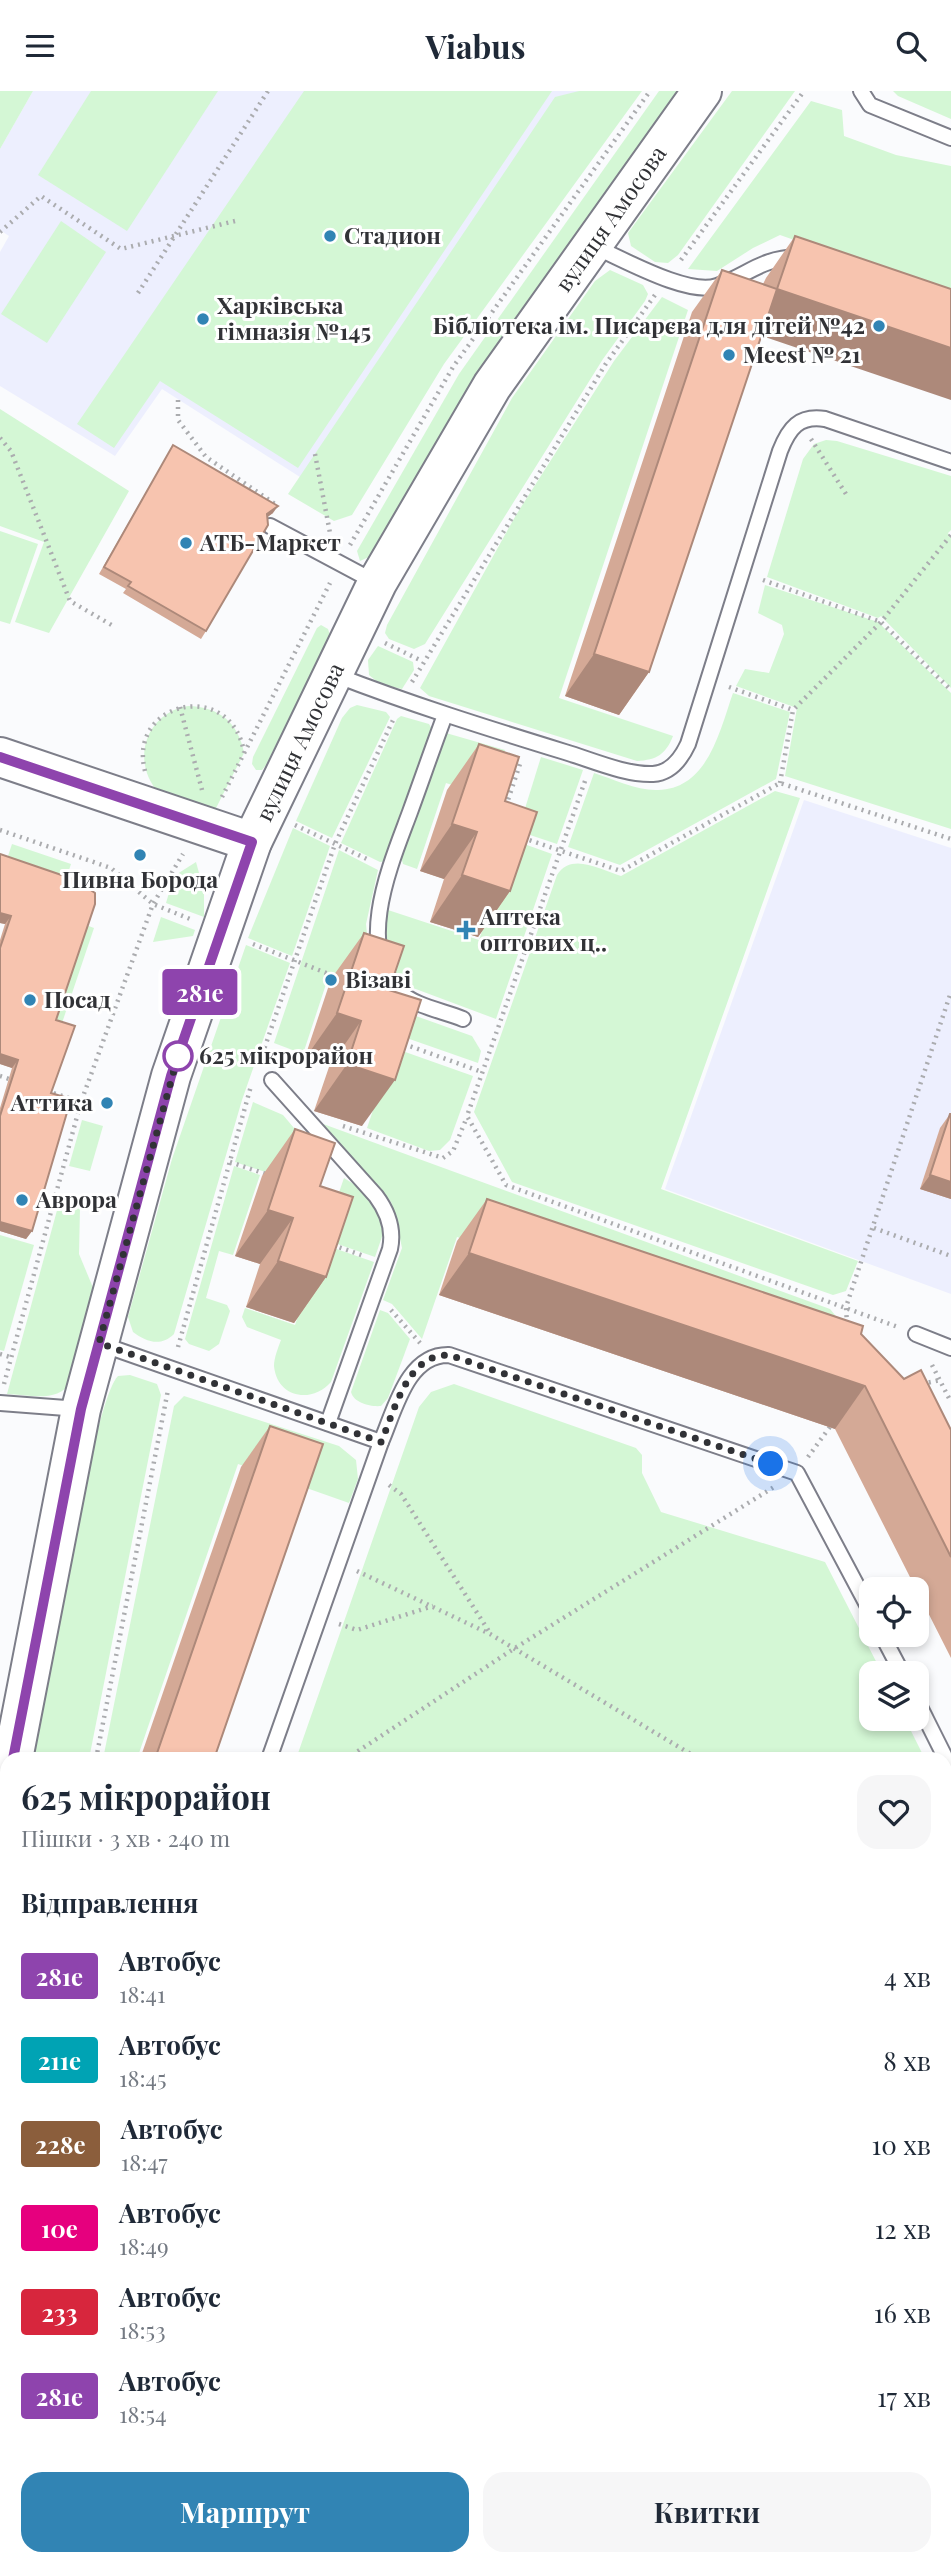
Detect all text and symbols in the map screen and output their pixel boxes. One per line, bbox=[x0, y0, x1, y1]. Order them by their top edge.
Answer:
text: Viabus bbox=[425, 24, 526, 67]
icon: menu bbox=[21, 27, 59, 65]
icon: search bbox=[892, 27, 930, 65]
street label: вулиця Амосова bbox=[547, 138, 673, 297]
place label: Стадион bbox=[344, 219, 441, 250]
marker: Стадион bbox=[322, 228, 338, 244]
place label: Харківська гімназія №145 bbox=[217, 289, 371, 346]
place label: Бібліотека ім. Писарєва для дітей №42 bbox=[433, 309, 865, 340]
marker: Харківська гімназія №145 bbox=[195, 311, 211, 327]
marker: Бібліотека ім. Писарєва для дітей №42 bbox=[871, 318, 887, 334]
place label: Meest № 21 bbox=[743, 338, 861, 369]
marker: Meest № 21 bbox=[721, 347, 737, 363]
place label: АТБ-Маркет bbox=[199, 526, 341, 557]
marker: АТБ-Маркет bbox=[178, 535, 194, 551]
street label: вулиця Амосова bbox=[247, 657, 350, 826]
marker: Пивна Борода bbox=[132, 847, 148, 863]
place label: Пивна Борода bbox=[62, 863, 218, 894]
place label: Аптека оптових ц‥ bbox=[479, 900, 607, 957]
marker: Аптека оптових ц‥ bbox=[458, 922, 474, 938]
place label: Візаві bbox=[345, 963, 411, 994]
line badge: 281е bbox=[151, 969, 249, 1015]
marker: Візаві bbox=[323, 972, 339, 988]
text: 281е bbox=[176, 976, 224, 1008]
place label: Посад bbox=[44, 983, 111, 1014]
marker: Посад bbox=[22, 992, 38, 1008]
place label: 625 мікрорайон bbox=[199, 1039, 374, 1070]
marker: 625 мікрорайон bbox=[163, 1041, 193, 1071]
place label: Аттика bbox=[10, 1086, 93, 1117]
marker: Аттика bbox=[99, 1095, 115, 1111]
place label: Аврора bbox=[35, 1183, 117, 1214]
marker: Аврора bbox=[14, 1192, 30, 1208]
your location bbox=[753, 1446, 788, 1481]
map controls bbox=[859, 1577, 929, 1731]
button: locate bbox=[859, 1577, 929, 1647]
button: layers bbox=[859, 1661, 929, 1731]
text: 625 мікрорайон bbox=[21, 1774, 271, 1818]
button: heart bbox=[857, 1775, 931, 1849]
text: Пішки · 3 хв · 240 m bbox=[21, 1822, 230, 1853]
text: Відправлення bbox=[21, 1885, 198, 1920]
text: Автобус bbox=[119, 1943, 221, 1978]
text: 4 хв bbox=[884, 1959, 931, 1994]
text: 281е bbox=[36, 1960, 83, 1992]
text: 18:41 bbox=[119, 1978, 165, 2009]
text: Автобус bbox=[119, 2027, 221, 2062]
text: 8 хв bbox=[883, 2043, 931, 2078]
text: 211е bbox=[38, 2044, 81, 2076]
text: 18:45 bbox=[119, 2062, 167, 2093]
text: Автобус bbox=[121, 2111, 223, 2146]
text: 10 хв bbox=[872, 2127, 931, 2162]
text: 228е bbox=[35, 2128, 86, 2160]
text: 18:47 bbox=[121, 2146, 168, 2177]
text: Автобус bbox=[119, 2195, 221, 2230]
text: 12 хв bbox=[875, 2211, 931, 2246]
text: 10е bbox=[41, 2212, 78, 2244]
text: 18:49 bbox=[119, 2230, 169, 2261]
text: Автобус bbox=[119, 2279, 221, 2314]
text: 16 хв bbox=[874, 2295, 931, 2330]
text: 233 bbox=[42, 2296, 77, 2328]
text: 18:53 bbox=[119, 2314, 166, 2345]
text: Автобус bbox=[119, 2363, 221, 2398]
text: 17 хв bbox=[877, 2379, 931, 2414]
text: 281е bbox=[36, 2380, 83, 2412]
text: 18:54 bbox=[119, 2398, 167, 2429]
button: Маршрут bbox=[21, 2472, 469, 2552]
button: Квитки bbox=[483, 2472, 931, 2552]

